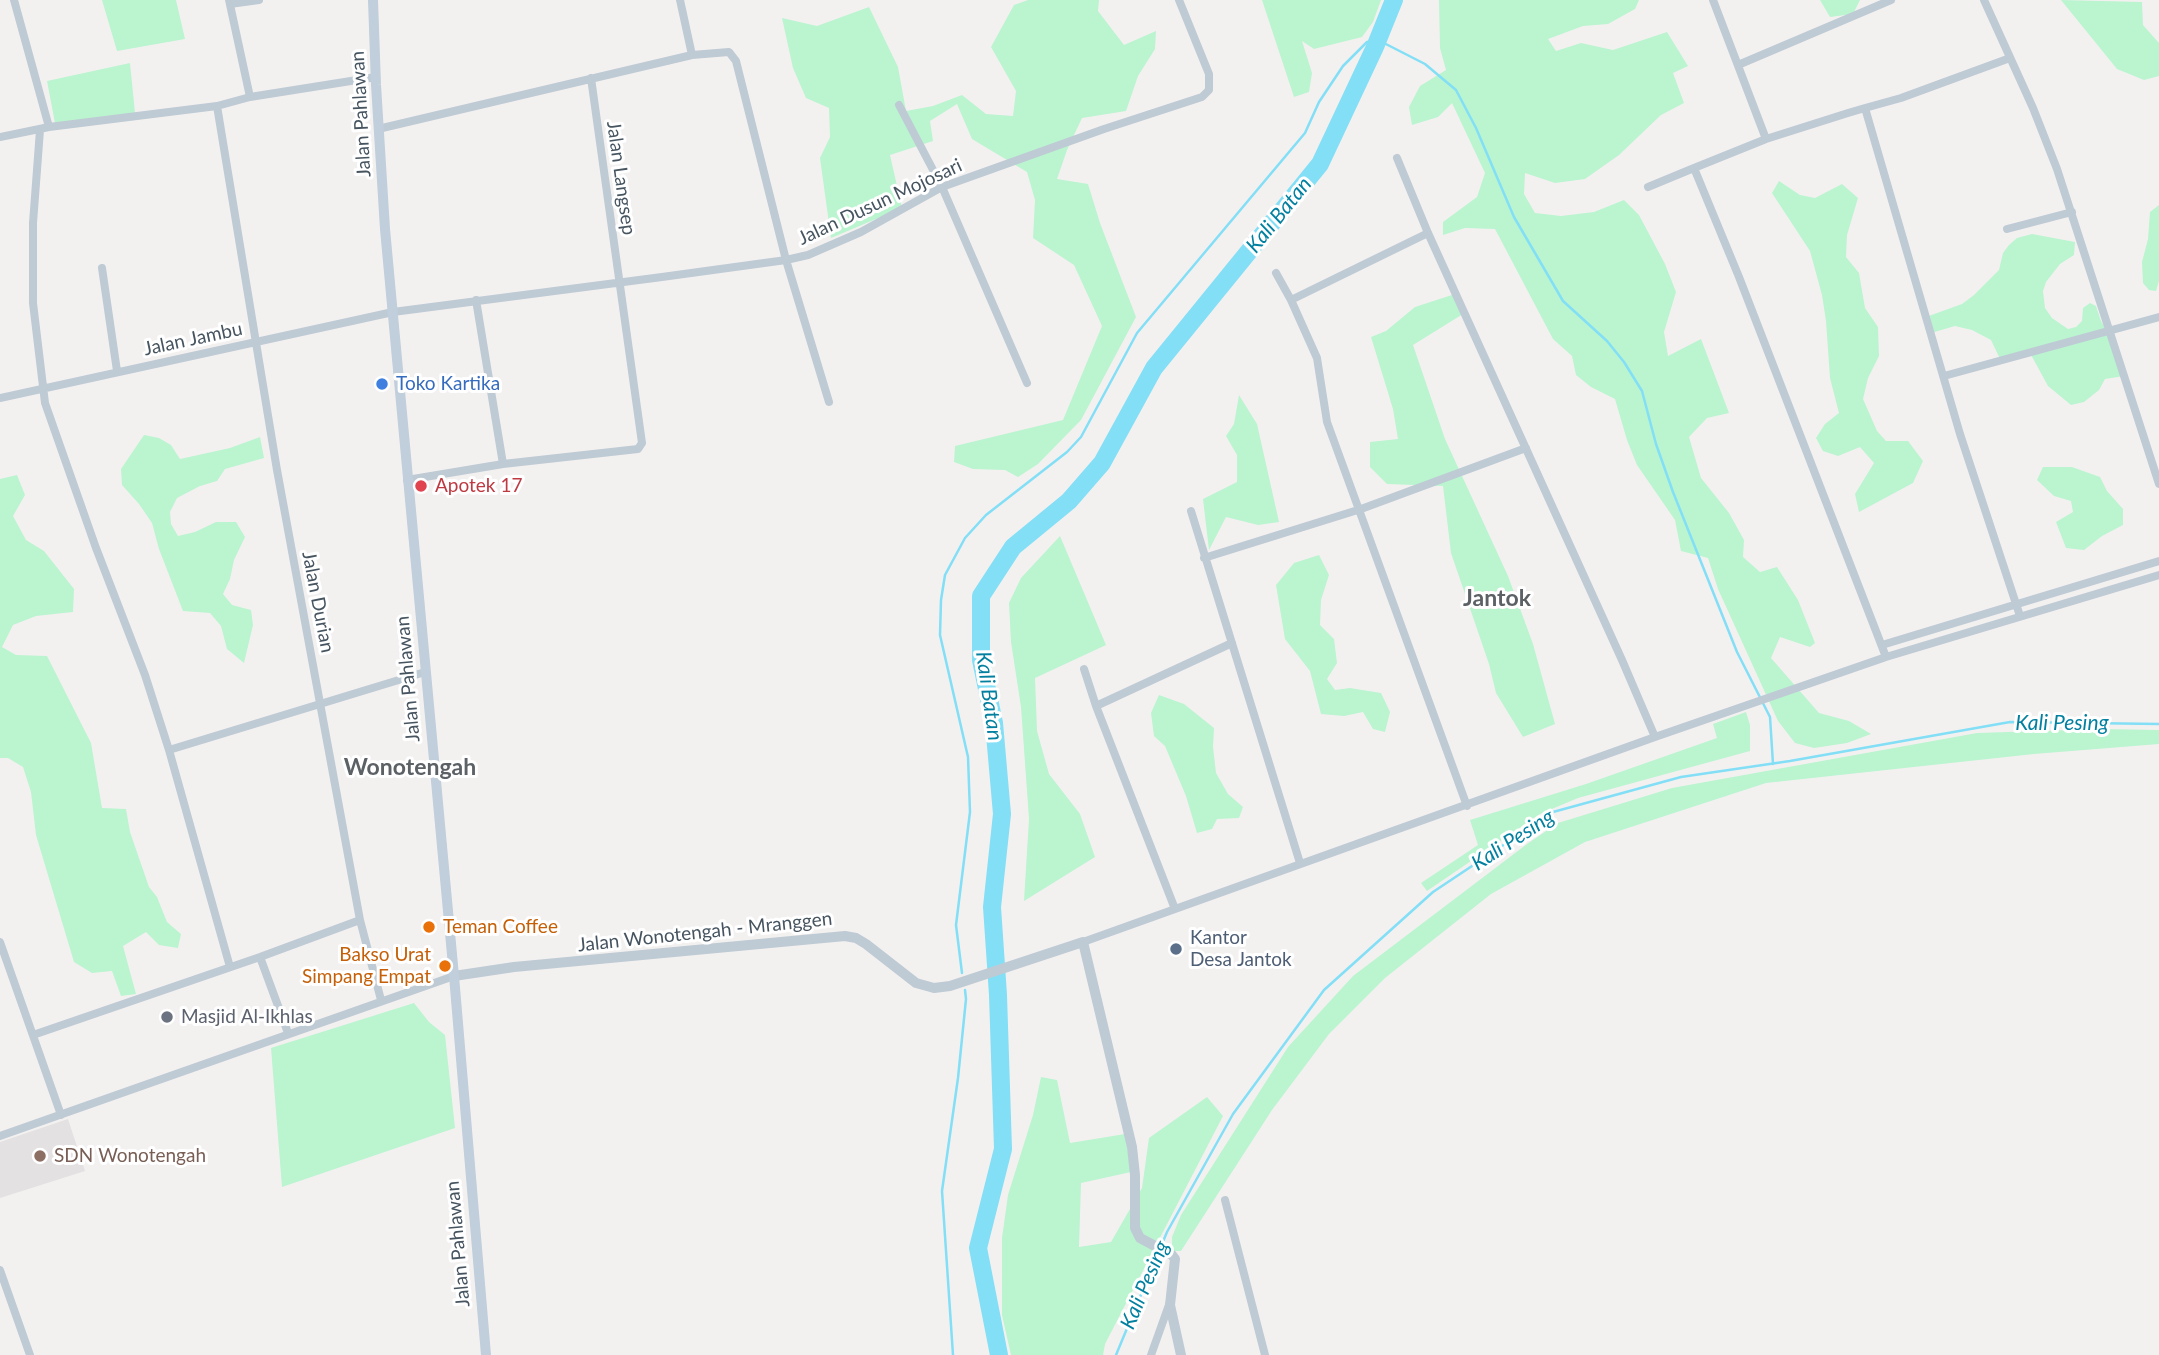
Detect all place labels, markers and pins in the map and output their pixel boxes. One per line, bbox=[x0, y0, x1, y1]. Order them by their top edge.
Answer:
place label: Toko Kartika bbox=[396, 373, 500, 395]
marker: Toko Kartika bbox=[374, 376, 390, 392]
place label: Apotek 17 bbox=[435, 475, 522, 497]
marker: Apotek 17 bbox=[413, 478, 429, 494]
place label: Teman Coffee bbox=[443, 916, 558, 938]
marker: Teman Coffee bbox=[421, 919, 437, 935]
place label: Kantor Desa Jantok bbox=[1190, 927, 1292, 971]
marker: Kantor Desa Jantok bbox=[1168, 941, 1184, 957]
place label: Bakso Urat Simpang Empat bbox=[302, 944, 431, 988]
marker: Bakso Urat Simpang Empat bbox=[437, 958, 453, 974]
place label: Masjid Al-Ikhlas bbox=[181, 1006, 313, 1028]
marker: Masjid Al-Ikhlas bbox=[159, 1009, 175, 1025]
place label: SDN Wonotengah bbox=[54, 1145, 206, 1167]
marker: SDN Wonotengah bbox=[32, 1148, 48, 1164]

